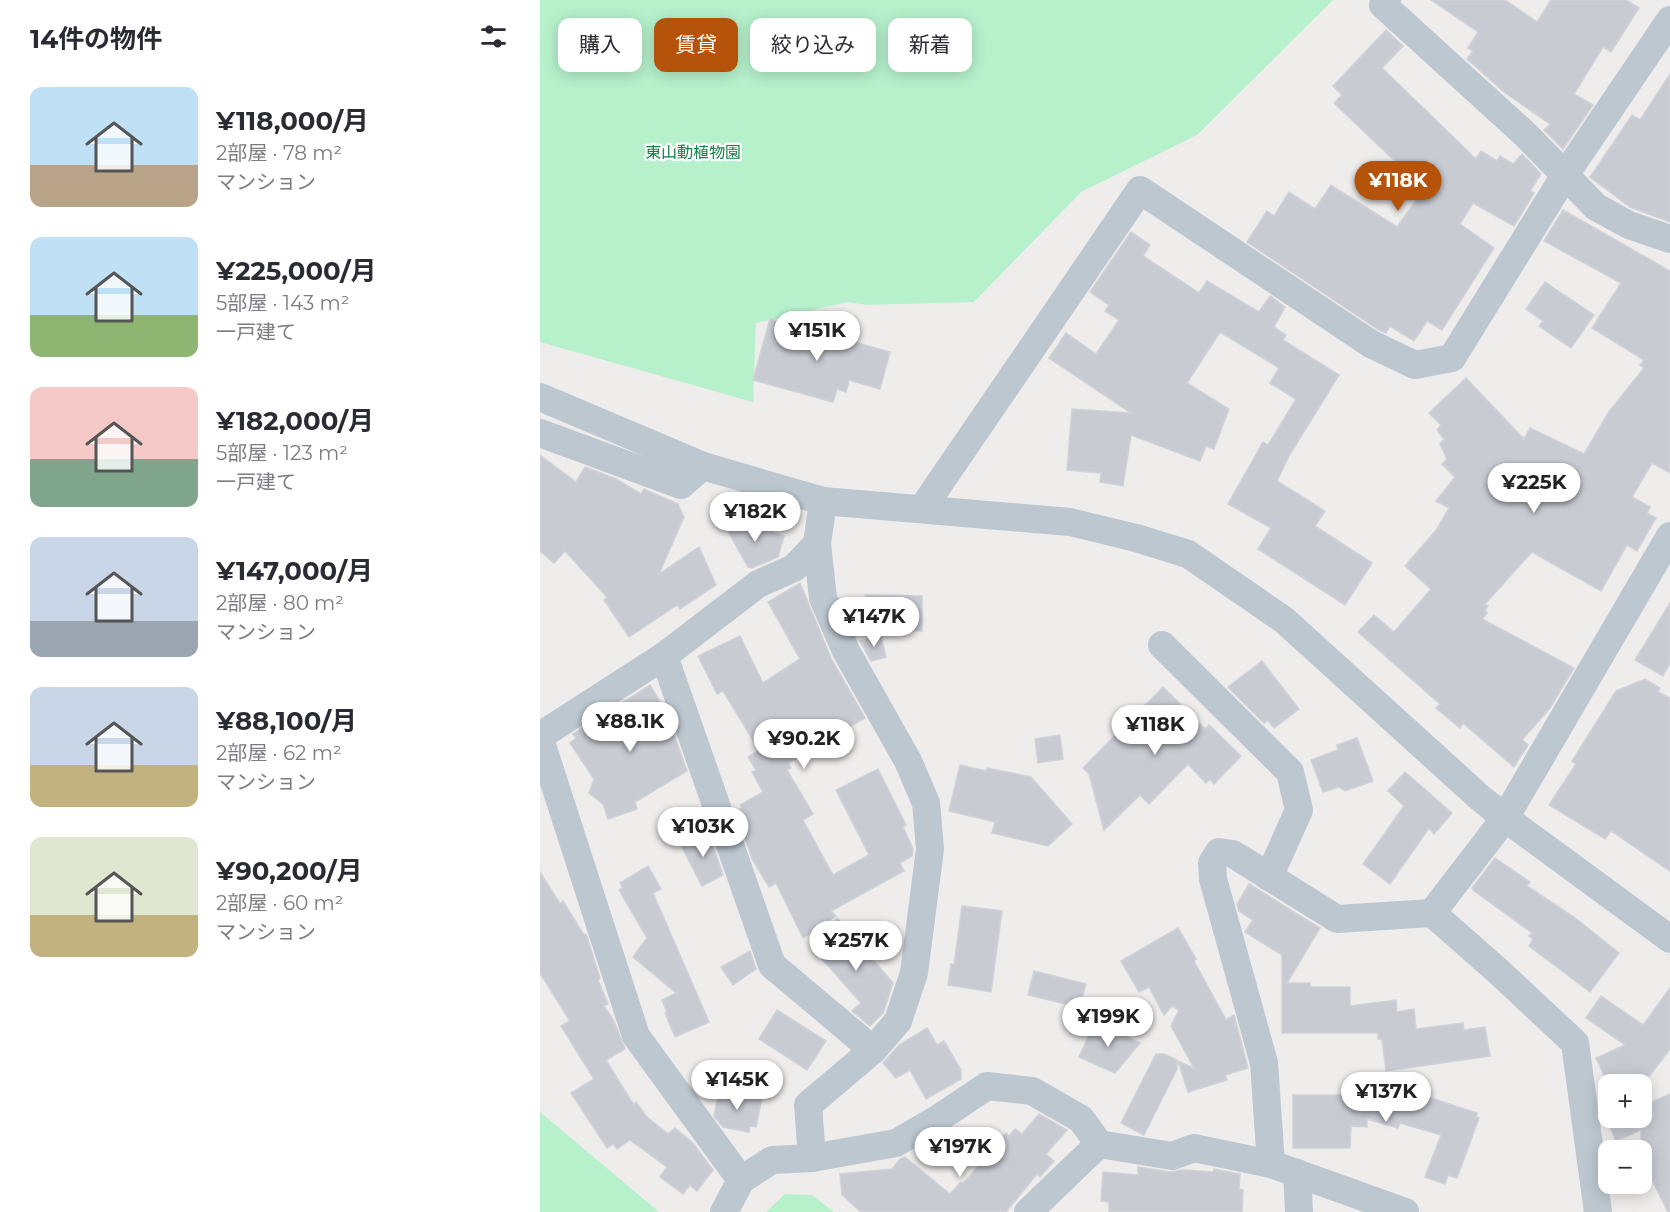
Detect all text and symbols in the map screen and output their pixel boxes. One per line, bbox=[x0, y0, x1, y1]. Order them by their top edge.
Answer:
chip: 購入 bbox=[558, 18, 642, 72]
chip: 賃貸 bbox=[654, 18, 738, 72]
chip: 絞り込み bbox=[750, 18, 876, 72]
chip: 新着 bbox=[888, 18, 972, 72]
icon: filters bbox=[477, 20, 510, 53]
text: 14件の物件 bbox=[30, 23, 162, 55]
text: ¥118,000/月 bbox=[216, 105, 369, 137]
icon: home bbox=[78, 111, 150, 183]
text: 2部屋 · 78 m² bbox=[216, 141, 342, 165]
park label: 東山動植物園 bbox=[645, 143, 741, 162]
pin: ¥118K bbox=[1356, 161, 1440, 212]
text: ¥118K bbox=[1369, 168, 1428, 192]
text: マンション bbox=[216, 170, 316, 194]
text: ¥225,000/月 bbox=[216, 255, 376, 287]
icon: home bbox=[78, 261, 150, 333]
text: 5部屋 · 143 m² bbox=[216, 291, 349, 315]
pin: ¥151K bbox=[775, 311, 859, 362]
text: ¥151K bbox=[788, 318, 846, 342]
text: 一戸建て bbox=[216, 320, 296, 344]
text: ¥182,000/月 bbox=[216, 405, 374, 437]
icon: home bbox=[78, 411, 150, 483]
text: 5部屋 · 123 m² bbox=[216, 441, 348, 465]
pin: ¥225K bbox=[1492, 463, 1576, 514]
text: 一戸建て bbox=[216, 470, 296, 494]
text: ¥225K bbox=[1501, 470, 1567, 494]
pin: ¥182K bbox=[713, 492, 797, 543]
text: ¥182K bbox=[724, 499, 786, 523]
text: ¥147,000/月 bbox=[216, 555, 373, 587]
icon: home bbox=[78, 561, 150, 633]
text: 2部屋 · 80 m² bbox=[216, 591, 344, 615]
pin: ¥147K bbox=[832, 597, 916, 648]
text: ¥147K bbox=[842, 604, 906, 628]
text: マンション bbox=[216, 620, 316, 644]
pin: ¥88.1K bbox=[581, 702, 679, 753]
text: ¥88,100/月 bbox=[216, 705, 357, 737]
pin: ¥118K bbox=[1113, 705, 1197, 756]
text: ¥88.1K bbox=[596, 709, 664, 733]
icon: home bbox=[78, 711, 150, 783]
text: ¥118K bbox=[1126, 712, 1185, 736]
pin: ¥90.2K bbox=[755, 719, 853, 770]
text: ¥90.2K bbox=[768, 726, 840, 750]
text: 2部屋 · 62 m² bbox=[216, 741, 341, 765]
text: マンション bbox=[216, 770, 316, 794]
pin: ¥103K bbox=[661, 807, 745, 858]
text: ¥103K bbox=[671, 814, 735, 838]
text: ¥90,200/月 bbox=[216, 855, 362, 887]
icon: home bbox=[78, 861, 150, 933]
text: 2部屋 · 60 m² bbox=[216, 891, 343, 915]
text: マンション bbox=[216, 920, 316, 944]
pin: ¥257K bbox=[814, 921, 898, 972]
text: ¥257K bbox=[823, 928, 889, 952]
pin: ¥199K bbox=[1066, 997, 1150, 1048]
text: ¥199K bbox=[1076, 1004, 1140, 1028]
pin: ¥145K bbox=[695, 1060, 779, 1111]
text: ¥145K bbox=[705, 1067, 769, 1091]
pin: ¥137K bbox=[1344, 1072, 1428, 1123]
map controls bbox=[1598, 1074, 1652, 1194]
button: + bbox=[1598, 1074, 1652, 1128]
text: ¥137K bbox=[1355, 1079, 1417, 1103]
pin: ¥197K bbox=[918, 1127, 1002, 1178]
text: ¥197K bbox=[928, 1134, 992, 1158]
button: − bbox=[1598, 1140, 1652, 1194]

